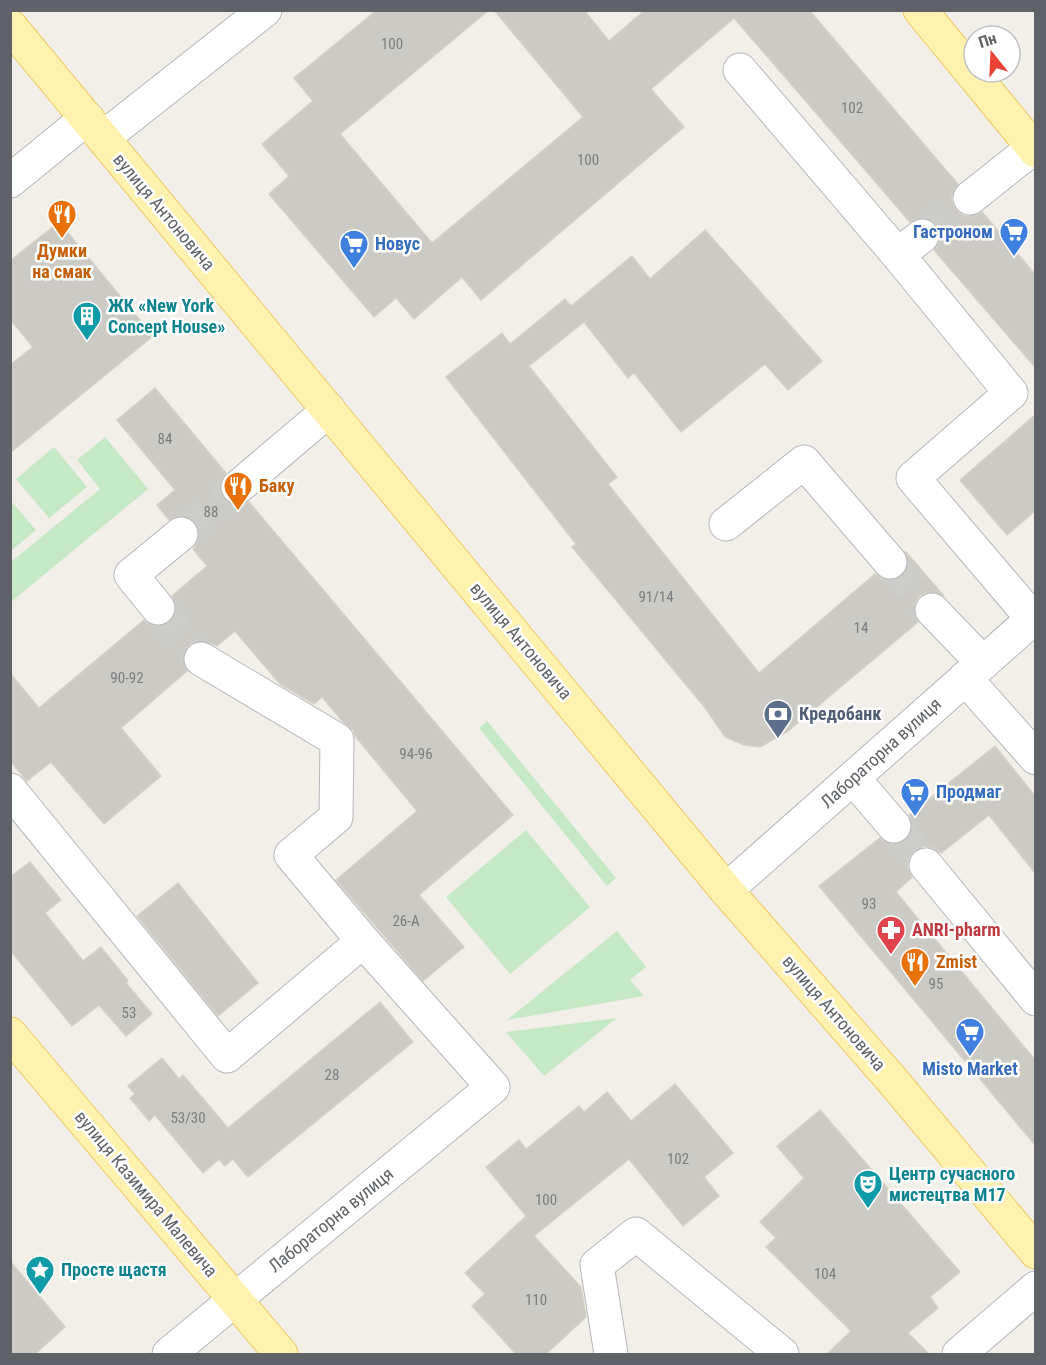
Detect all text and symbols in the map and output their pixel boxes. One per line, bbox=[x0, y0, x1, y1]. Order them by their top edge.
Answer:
north arrow bbox=[962, 24, 1022, 84]
text: Пн bbox=[976, 28, 999, 52]
house number: 100 bbox=[381, 35, 403, 53]
house number: 102 bbox=[841, 99, 863, 117]
street label: вулиця Антоновича bbox=[109, 149, 219, 274]
house number: 100 bbox=[577, 151, 599, 169]
restaurant icon: Думки на смак bbox=[46, 198, 78, 240]
supermarket icon: Гастроном bbox=[998, 216, 1030, 258]
place label: Гастроном bbox=[913, 221, 993, 242]
supermarket icon: Новус bbox=[338, 228, 370, 270]
place label: Новус bbox=[375, 233, 420, 254]
place label: Думки на смак bbox=[32, 240, 92, 282]
place label: ЖК «New York Concept House» bbox=[108, 295, 225, 337]
building icon: ЖК «New York Concept House» bbox=[71, 300, 103, 342]
house number: 84 bbox=[158, 430, 172, 448]
restaurant icon: Баку bbox=[222, 470, 254, 512]
place label: Баку bbox=[259, 475, 294, 496]
house number: 88 bbox=[204, 503, 218, 521]
street label: вулиця Антоновича bbox=[466, 578, 576, 703]
house number: 91/14 bbox=[638, 588, 674, 606]
house number: 14 bbox=[854, 619, 868, 637]
house number: 90-92 bbox=[110, 669, 144, 687]
street label: Лабораторна вулиця bbox=[816, 693, 945, 812]
bank icon: Кредобанк bbox=[762, 698, 794, 740]
place label: Кредобанк bbox=[799, 703, 881, 724]
house number: 94-96 bbox=[399, 745, 433, 763]
supermarket icon: Продмаг bbox=[899, 776, 931, 818]
place label: Продмаг bbox=[936, 781, 1002, 802]
house number: 93 bbox=[862, 895, 876, 913]
house number: 26-А bbox=[392, 912, 420, 930]
pharmacy icon: ANRI-pharm bbox=[875, 914, 907, 956]
place label: ANRI-pharm bbox=[912, 919, 1001, 940]
restaurant icon: Zmist bbox=[899, 946, 931, 988]
street label: вулиця Антоновича bbox=[778, 951, 890, 1075]
place label: Zmist bbox=[936, 951, 978, 972]
house number: 95 bbox=[929, 975, 943, 993]
house number: 53 bbox=[122, 1004, 136, 1022]
supermarket icon: Misto Market bbox=[954, 1016, 986, 1058]
place label: Misto Market bbox=[922, 1058, 1018, 1079]
house number: 28 bbox=[325, 1066, 339, 1084]
street label: вулиця Казимира Малевича bbox=[71, 1106, 222, 1281]
house number: 53/30 bbox=[170, 1109, 206, 1127]
house number: 102 bbox=[667, 1150, 689, 1168]
street label: Лабораторна вулиця bbox=[264, 1163, 397, 1276]
place label: Центр сучасного мистецтва M17 bbox=[889, 1163, 1015, 1205]
theatre icon: Центр сучасного мистецтва M17 bbox=[852, 1168, 884, 1210]
house number: 100 bbox=[535, 1191, 557, 1209]
place icon: Просте щастя bbox=[24, 1254, 56, 1296]
place label: Просте щастя bbox=[61, 1259, 167, 1280]
house number: 104 bbox=[814, 1265, 836, 1283]
house number: 110 bbox=[525, 1291, 547, 1309]

